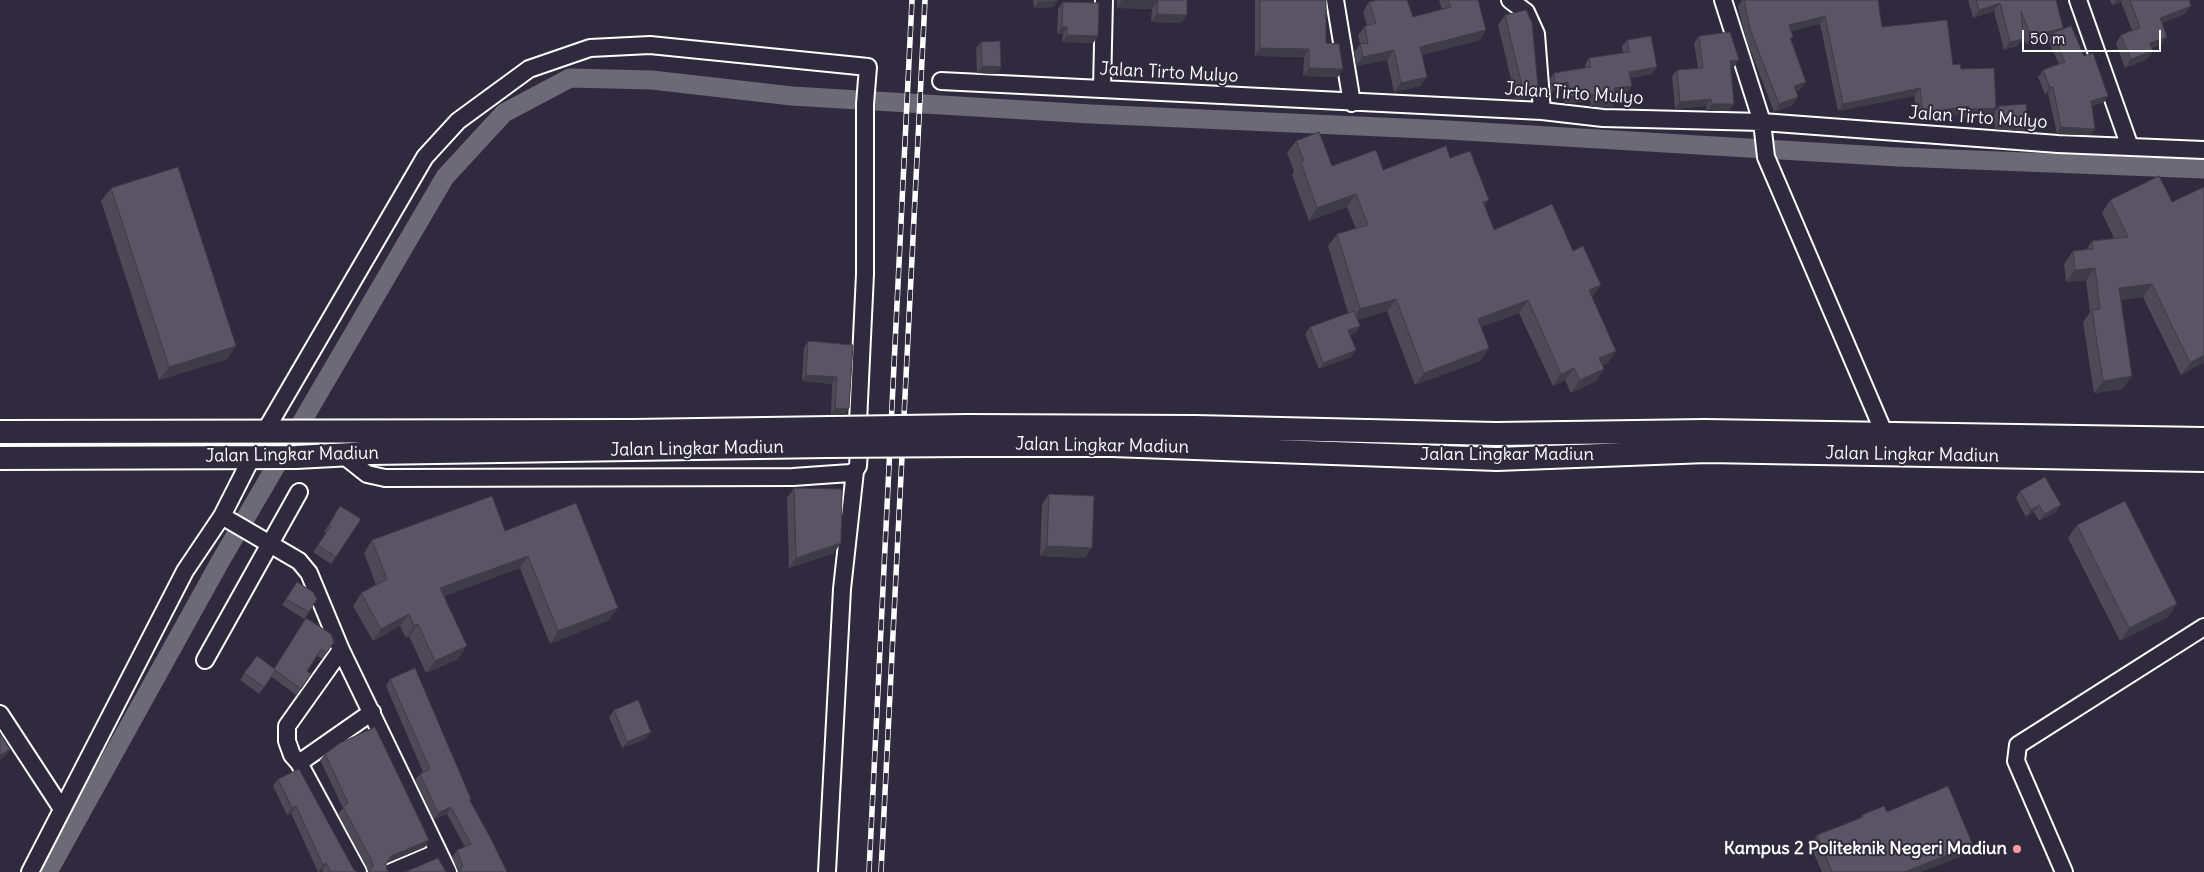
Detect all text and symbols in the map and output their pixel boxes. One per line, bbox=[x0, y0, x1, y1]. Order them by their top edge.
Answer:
scale bar bbox=[2024, 20, 2163, 52]
text: 50 m bbox=[2030, 29, 2065, 48]
street label: Jalan Tirto Mulyo bbox=[1099, 59, 1239, 87]
street label: Jalan Tirto Mulyo bbox=[1504, 78, 1644, 110]
street label: Jalan Tirto Mulyo bbox=[1908, 102, 2048, 134]
street label: Jalan Lingkar Madiun bbox=[1015, 434, 1189, 458]
street label: Jalan Lingkar Madiun bbox=[610, 437, 784, 461]
street label: Jalan Lingkar Madiun bbox=[205, 443, 379, 467]
street label: Jalan Lingkar Madiun bbox=[1825, 443, 1999, 467]
street label: Jalan Lingkar Madiun bbox=[1420, 444, 1594, 466]
place label: Kampus 2 Politeknik Negeri Madiun bbox=[1724, 838, 2007, 860]
marker: Kampus 2 Politeknik Negeri Madiun bbox=[2011, 843, 2023, 855]

